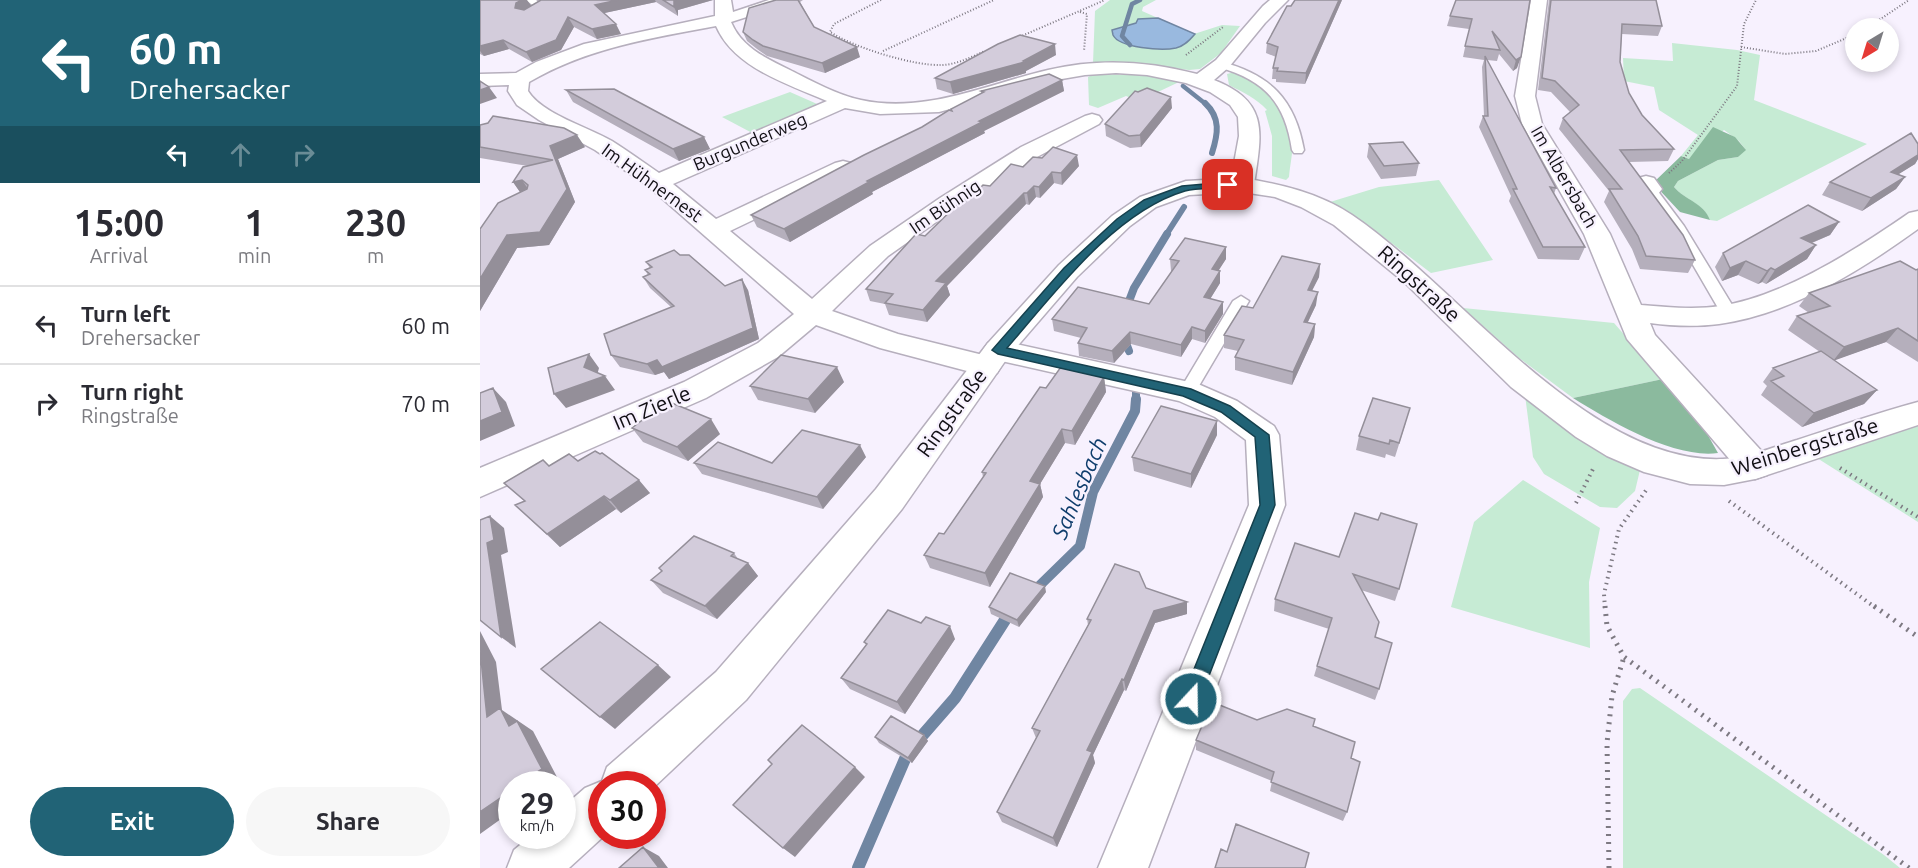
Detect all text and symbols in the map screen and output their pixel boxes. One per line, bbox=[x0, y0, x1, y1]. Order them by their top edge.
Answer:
north arrow bbox=[1845, 18, 1899, 72]
map controls bbox=[1845, 18, 1899, 72]
icon: left bbox=[30, 24, 108, 102]
text: 60 m bbox=[129, 25, 223, 72]
text: Drehersacker bbox=[129, 74, 290, 104]
street label: Burgunderweg bbox=[690, 108, 809, 174]
street label: Im Albersbach bbox=[1528, 122, 1602, 231]
icon: left bbox=[161, 138, 194, 171]
icon: ahead bbox=[224, 138, 257, 171]
icon: right bbox=[287, 138, 320, 171]
street label: Im Hühnernest bbox=[598, 139, 707, 225]
pin bbox=[1202, 159, 1253, 210]
icon: arrive bbox=[1211, 168, 1244, 201]
street label: Im Bühnig bbox=[905, 175, 984, 237]
text: 15:00 bbox=[74, 202, 164, 243]
text: 1 bbox=[244, 202, 265, 243]
text: 230 bbox=[345, 202, 406, 243]
street label: Ringstraße bbox=[1374, 240, 1466, 327]
text: Arrival bbox=[90, 244, 148, 267]
text: min bbox=[238, 244, 271, 267]
text: m bbox=[367, 244, 384, 267]
text: Turn left bbox=[81, 301, 171, 326]
icon: left bbox=[30, 309, 63, 342]
text: 60 m bbox=[401, 313, 450, 338]
text: Drehersacker bbox=[81, 326, 200, 349]
street label: Ringstraße bbox=[911, 364, 991, 461]
text: Turn right bbox=[81, 379, 183, 404]
street label: Im Zierle bbox=[609, 380, 694, 434]
icon: right bbox=[30, 387, 63, 420]
text: 70 m bbox=[401, 391, 450, 416]
text: Ringstraße bbox=[81, 404, 179, 427]
street label: Weinbergstraße bbox=[1728, 412, 1881, 480]
water label: Sahlesbach bbox=[1046, 433, 1111, 543]
position arrow bbox=[1159, 667, 1223, 731]
speed limit sign: 30 bbox=[588, 771, 666, 849]
text: 29 bbox=[520, 786, 554, 820]
button: Exit bbox=[30, 787, 234, 856]
button: Share bbox=[246, 787, 450, 856]
text: km/h bbox=[520, 817, 554, 834]

